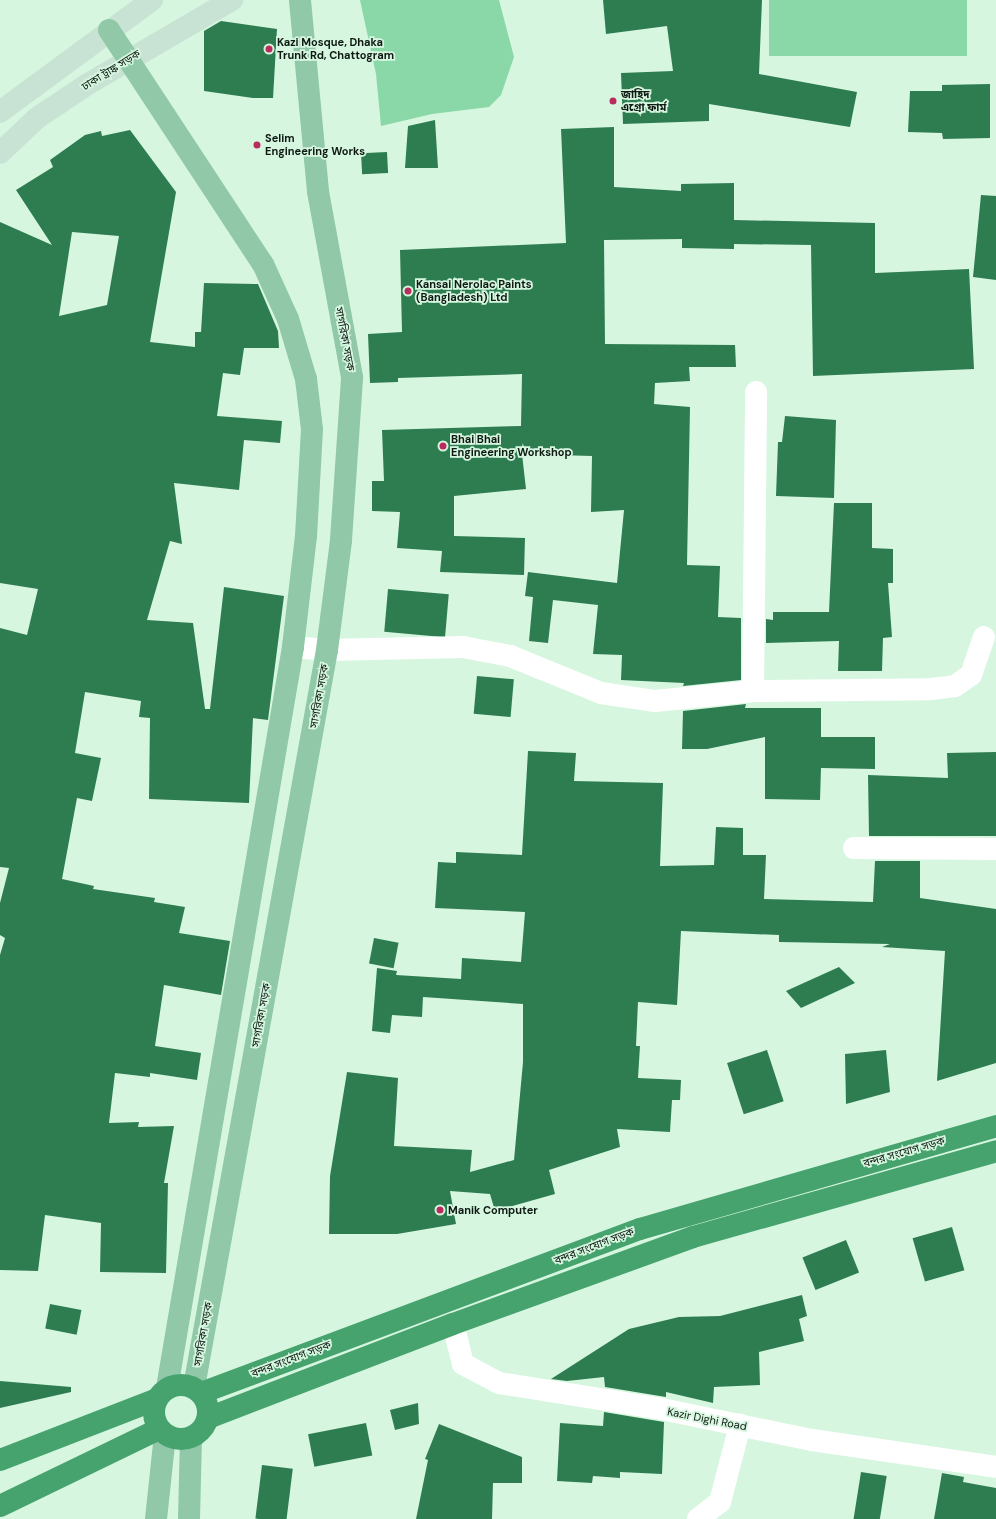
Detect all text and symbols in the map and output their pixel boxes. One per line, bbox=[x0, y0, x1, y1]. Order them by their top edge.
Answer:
place label: Kazi Mosque, Dhaka Trunk Rd, Chattogram bbox=[277, 36, 394, 62]
marker: Kazi Mosque, Dhaka Trunk Rd, Chattogram bbox=[264, 44, 274, 54]
street label: ঢাকা ট্রাঙ্ক সড়ক bbox=[79, 47, 143, 93]
place label: জাহিদ এগ্রো ফার্ম bbox=[621, 88, 666, 114]
marker: জাহিদ এগ্রো ফার্ম bbox=[608, 96, 618, 106]
place label: Selim Engineering Works bbox=[265, 132, 365, 158]
marker: Selim Engineering Works bbox=[252, 140, 262, 150]
place label: Kansai Nerolac Paints (Bangladesh) Ltd bbox=[416, 278, 532, 304]
marker: Kansai Nerolac Paints (Bangladesh) Ltd bbox=[403, 286, 413, 296]
street label: সাগরিকা সড়ক bbox=[332, 306, 358, 372]
place label: Bhai Bhai Engineering Workshop bbox=[451, 433, 572, 459]
marker: Bhai Bhai Engineering Workshop bbox=[438, 441, 448, 451]
street label: সাগরিকা সড়ক bbox=[307, 663, 331, 729]
street label: সাগরিকা সড়ক bbox=[249, 982, 273, 1048]
street label: বন্দর সংযোগ সড়ক bbox=[862, 1134, 946, 1170]
place label: Manik Computer bbox=[448, 1203, 538, 1217]
marker: Manik Computer bbox=[435, 1205, 445, 1215]
street label: বন্দর সংযোগ সড়ক bbox=[552, 1225, 636, 1267]
street label: সাগরিকা সড়ক bbox=[191, 1301, 215, 1367]
street label: বন্দর সংযোগ সড়ক bbox=[249, 1338, 333, 1380]
street label: Kazir Dighi Road bbox=[666, 1405, 748, 1433]

